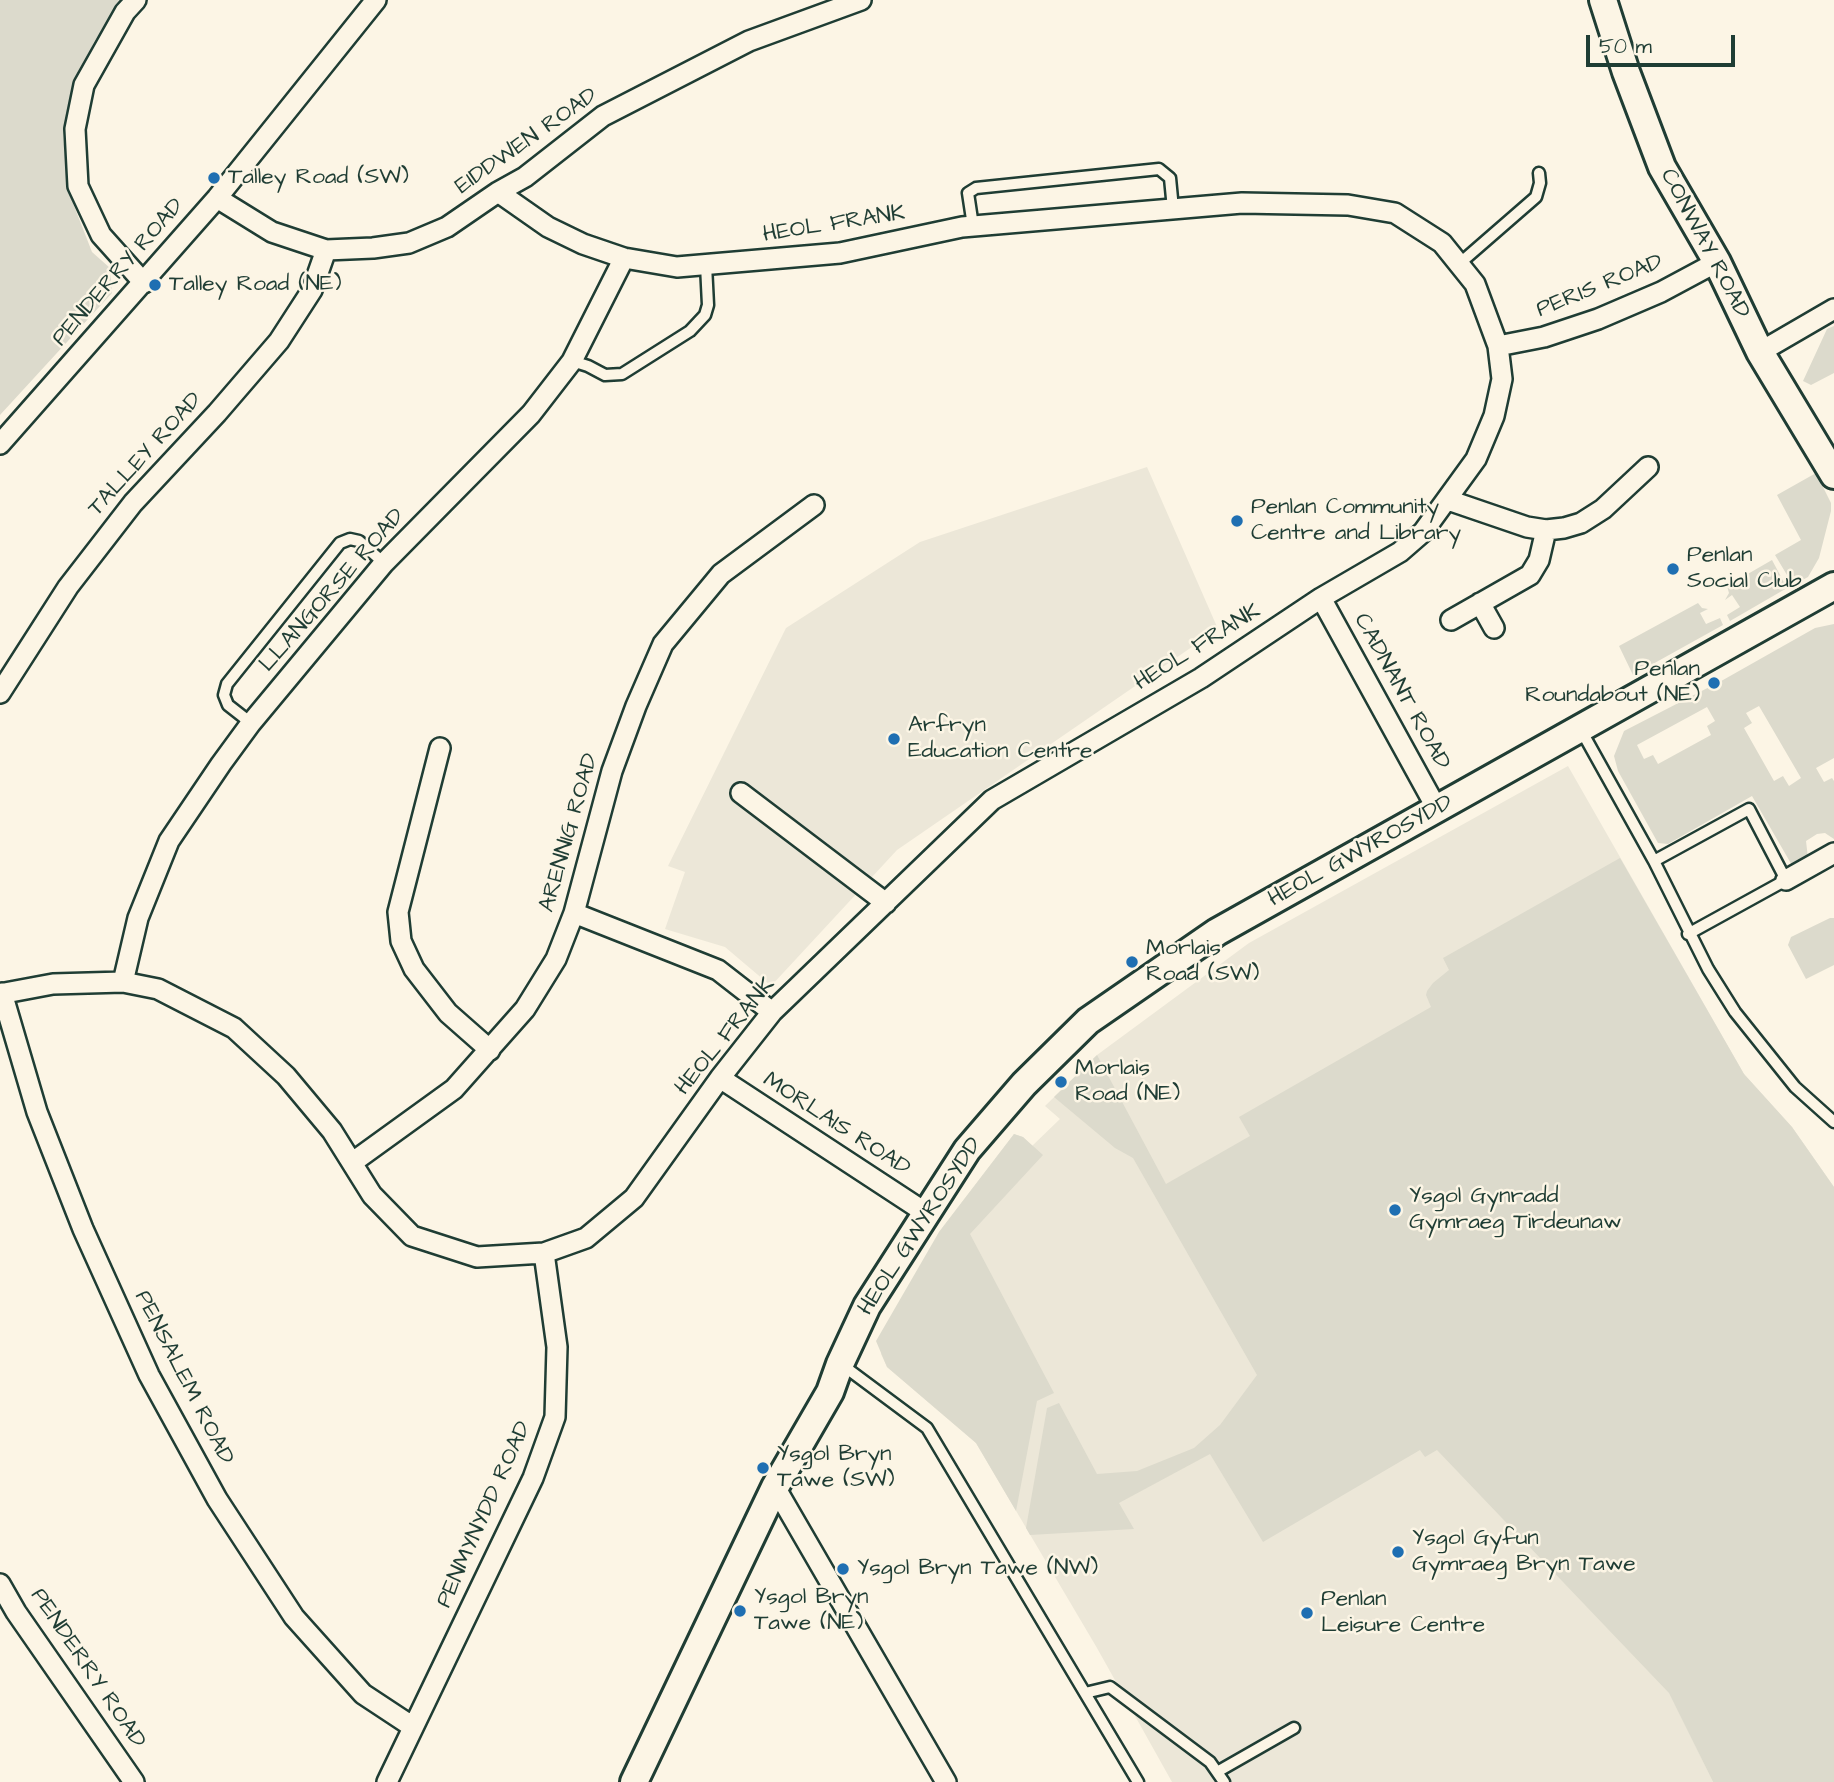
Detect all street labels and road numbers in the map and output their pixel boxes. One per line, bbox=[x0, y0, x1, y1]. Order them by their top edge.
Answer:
street label: EIDDWEN ROAD bbox=[451, 83, 603, 201]
street label: CONWAY ROAD bbox=[1653, 164, 1755, 324]
street label: PENDERRY ROAD bbox=[47, 193, 191, 353]
street label: HEOL FRANK bbox=[761, 200, 907, 250]
street label: PERIS ROAD bbox=[1533, 249, 1667, 325]
street label: TALLEY ROAD bbox=[83, 387, 209, 523]
street label: LLANGORSE ROAD bbox=[254, 504, 412, 678]
street label: HEOL FRANK bbox=[1130, 598, 1266, 698]
street label: CADNANT ROAD bbox=[1347, 609, 1455, 775]
street label: ARENNIG ROAD bbox=[534, 751, 606, 915]
street label: HEOL GWYROSYDD bbox=[1264, 790, 1458, 914]
street label: HEOL FRANK bbox=[670, 973, 782, 1101]
street label: MORLAIS ROAD bbox=[757, 1067, 915, 1183]
street label: HEOL GWYROSYDD bbox=[853, 1133, 989, 1321]
street label: PENSALEM ROAD bbox=[127, 1286, 239, 1470]
street label: PENMYNYDD ROAD bbox=[431, 1417, 539, 1613]
street label: PENDERRY ROAD bbox=[23, 1584, 151, 1754]

